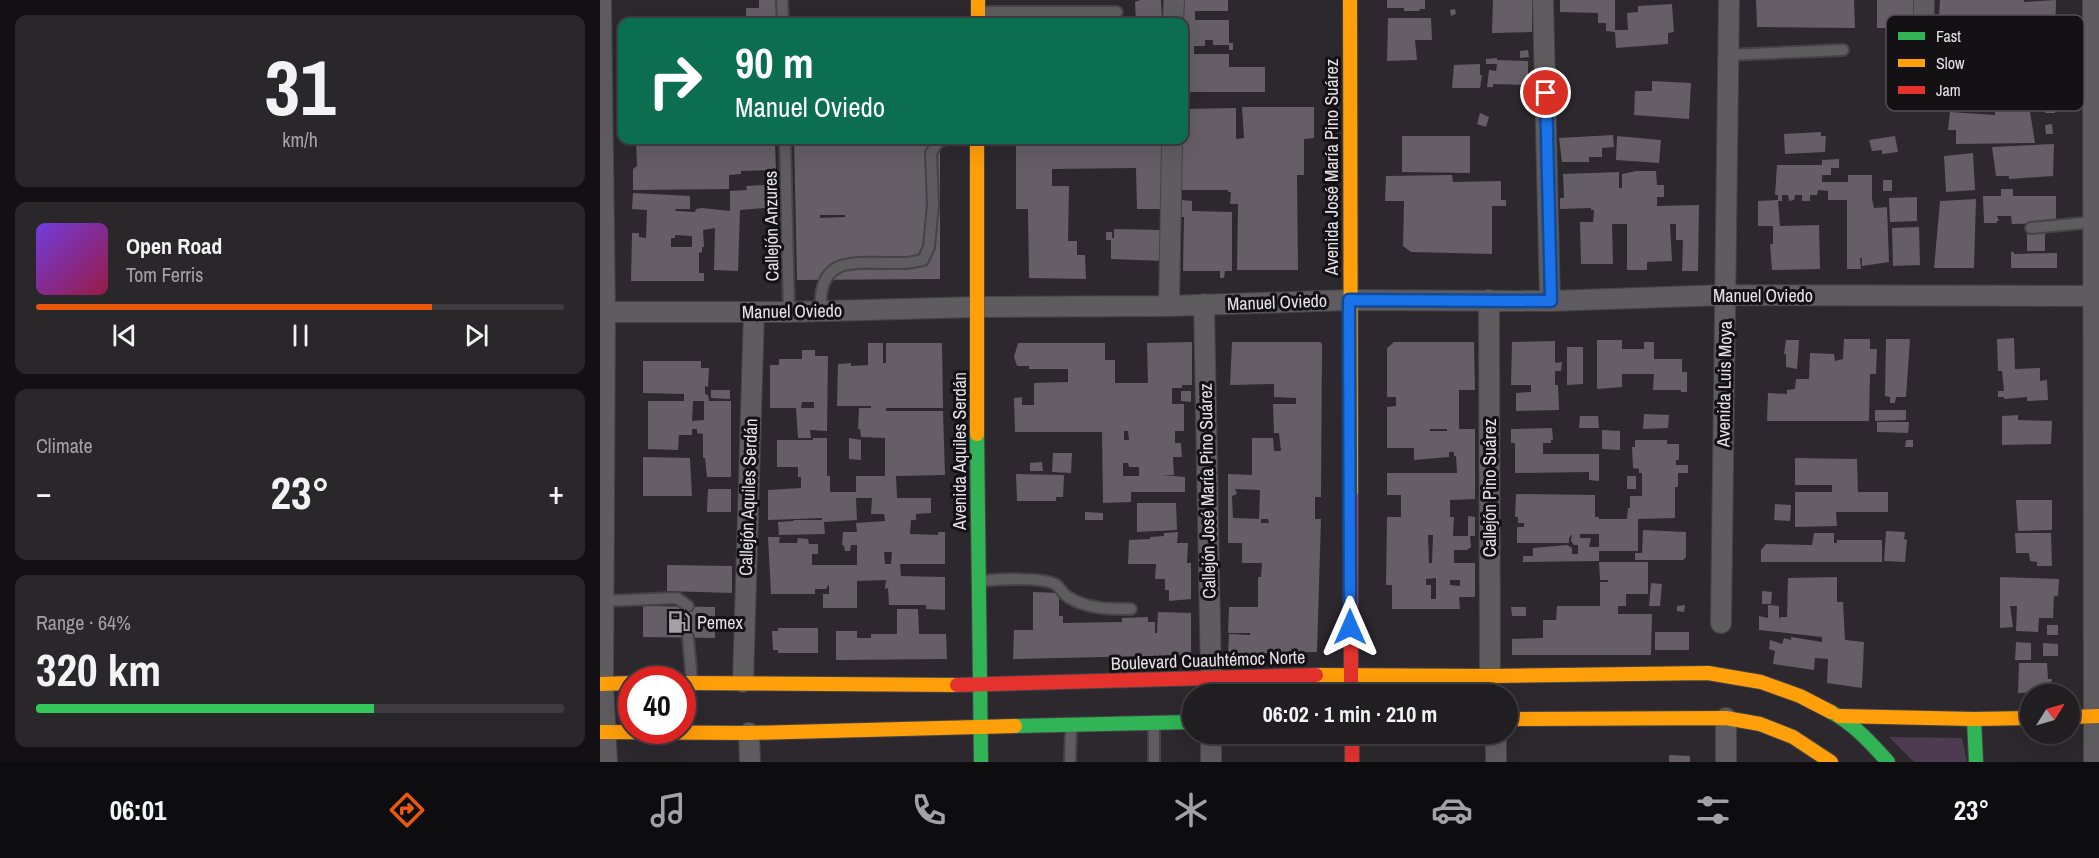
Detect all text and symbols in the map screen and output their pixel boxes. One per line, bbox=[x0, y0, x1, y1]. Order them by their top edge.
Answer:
legend bbox=[1886, 15, 2084, 111]
text: Fast bbox=[1936, 25, 1961, 47]
text: 31 bbox=[264, 34, 336, 139]
text: 90 m bbox=[735, 35, 814, 91]
icon: right bbox=[636, 42, 714, 120]
text: Slow bbox=[1936, 52, 1965, 74]
street label: Avenida José María Pino Suárez bbox=[1319, 59, 1344, 276]
pin bbox=[1520, 67, 1571, 118]
icon: arrive bbox=[1529, 76, 1562, 109]
text: Jam bbox=[1936, 79, 1961, 101]
text: Manuel Oviedo bbox=[735, 89, 885, 125]
text: km/h bbox=[282, 126, 318, 153]
street label: Callejón Anzures bbox=[758, 170, 784, 282]
text: Open Road bbox=[126, 231, 222, 261]
text: Tom Ferris bbox=[126, 261, 204, 288]
street label: Manuel Oviedo bbox=[1713, 283, 1813, 308]
street label: Manuel Oviedo bbox=[1227, 288, 1327, 316]
street label: Manuel Oviedo bbox=[742, 298, 842, 324]
icon: previous bbox=[108, 319, 141, 352]
icon: pause bbox=[284, 319, 317, 352]
icon: next bbox=[460, 319, 493, 352]
street label: Avenida Luis Moya bbox=[1710, 321, 1738, 448]
street label: Avenida Aquiles Serdán bbox=[947, 372, 972, 531]
street label: Callejón José María Pino Suárez bbox=[1193, 383, 1221, 599]
street label: Callejón Aquiles Serdán bbox=[733, 418, 763, 576]
street label: Callejón Pino Suárez bbox=[1477, 419, 1502, 557]
text: Climate bbox=[36, 432, 93, 459]
text: 23° bbox=[270, 462, 330, 523]
text: − bbox=[36, 470, 52, 514]
text: + bbox=[548, 470, 564, 514]
position arrow bbox=[1318, 595, 1382, 659]
text: Range · 64% bbox=[36, 609, 131, 636]
fuel station icon: Pemex bbox=[666, 609, 692, 635]
place label: Pemex bbox=[697, 610, 744, 635]
text: 320 km bbox=[36, 639, 161, 700]
street label: Boulevard Cuauhtémoc Norte bbox=[1110, 644, 1306, 676]
speed limit sign: 40 bbox=[618, 666, 696, 744]
north arrow bbox=[2020, 684, 2080, 744]
map controls bbox=[2020, 684, 2080, 744]
text: 06:02 · 1 min · 210 m bbox=[1263, 699, 1437, 729]
icon: directions bbox=[386, 789, 428, 831]
icon: music bbox=[647, 789, 689, 831]
icon: phone bbox=[908, 789, 950, 831]
icon: climate bbox=[1170, 789, 1212, 831]
icon: car bbox=[1431, 789, 1473, 831]
icon: filters bbox=[1692, 789, 1734, 831]
text: 06:01 bbox=[110, 792, 166, 828]
text: 23° bbox=[1954, 792, 1989, 828]

